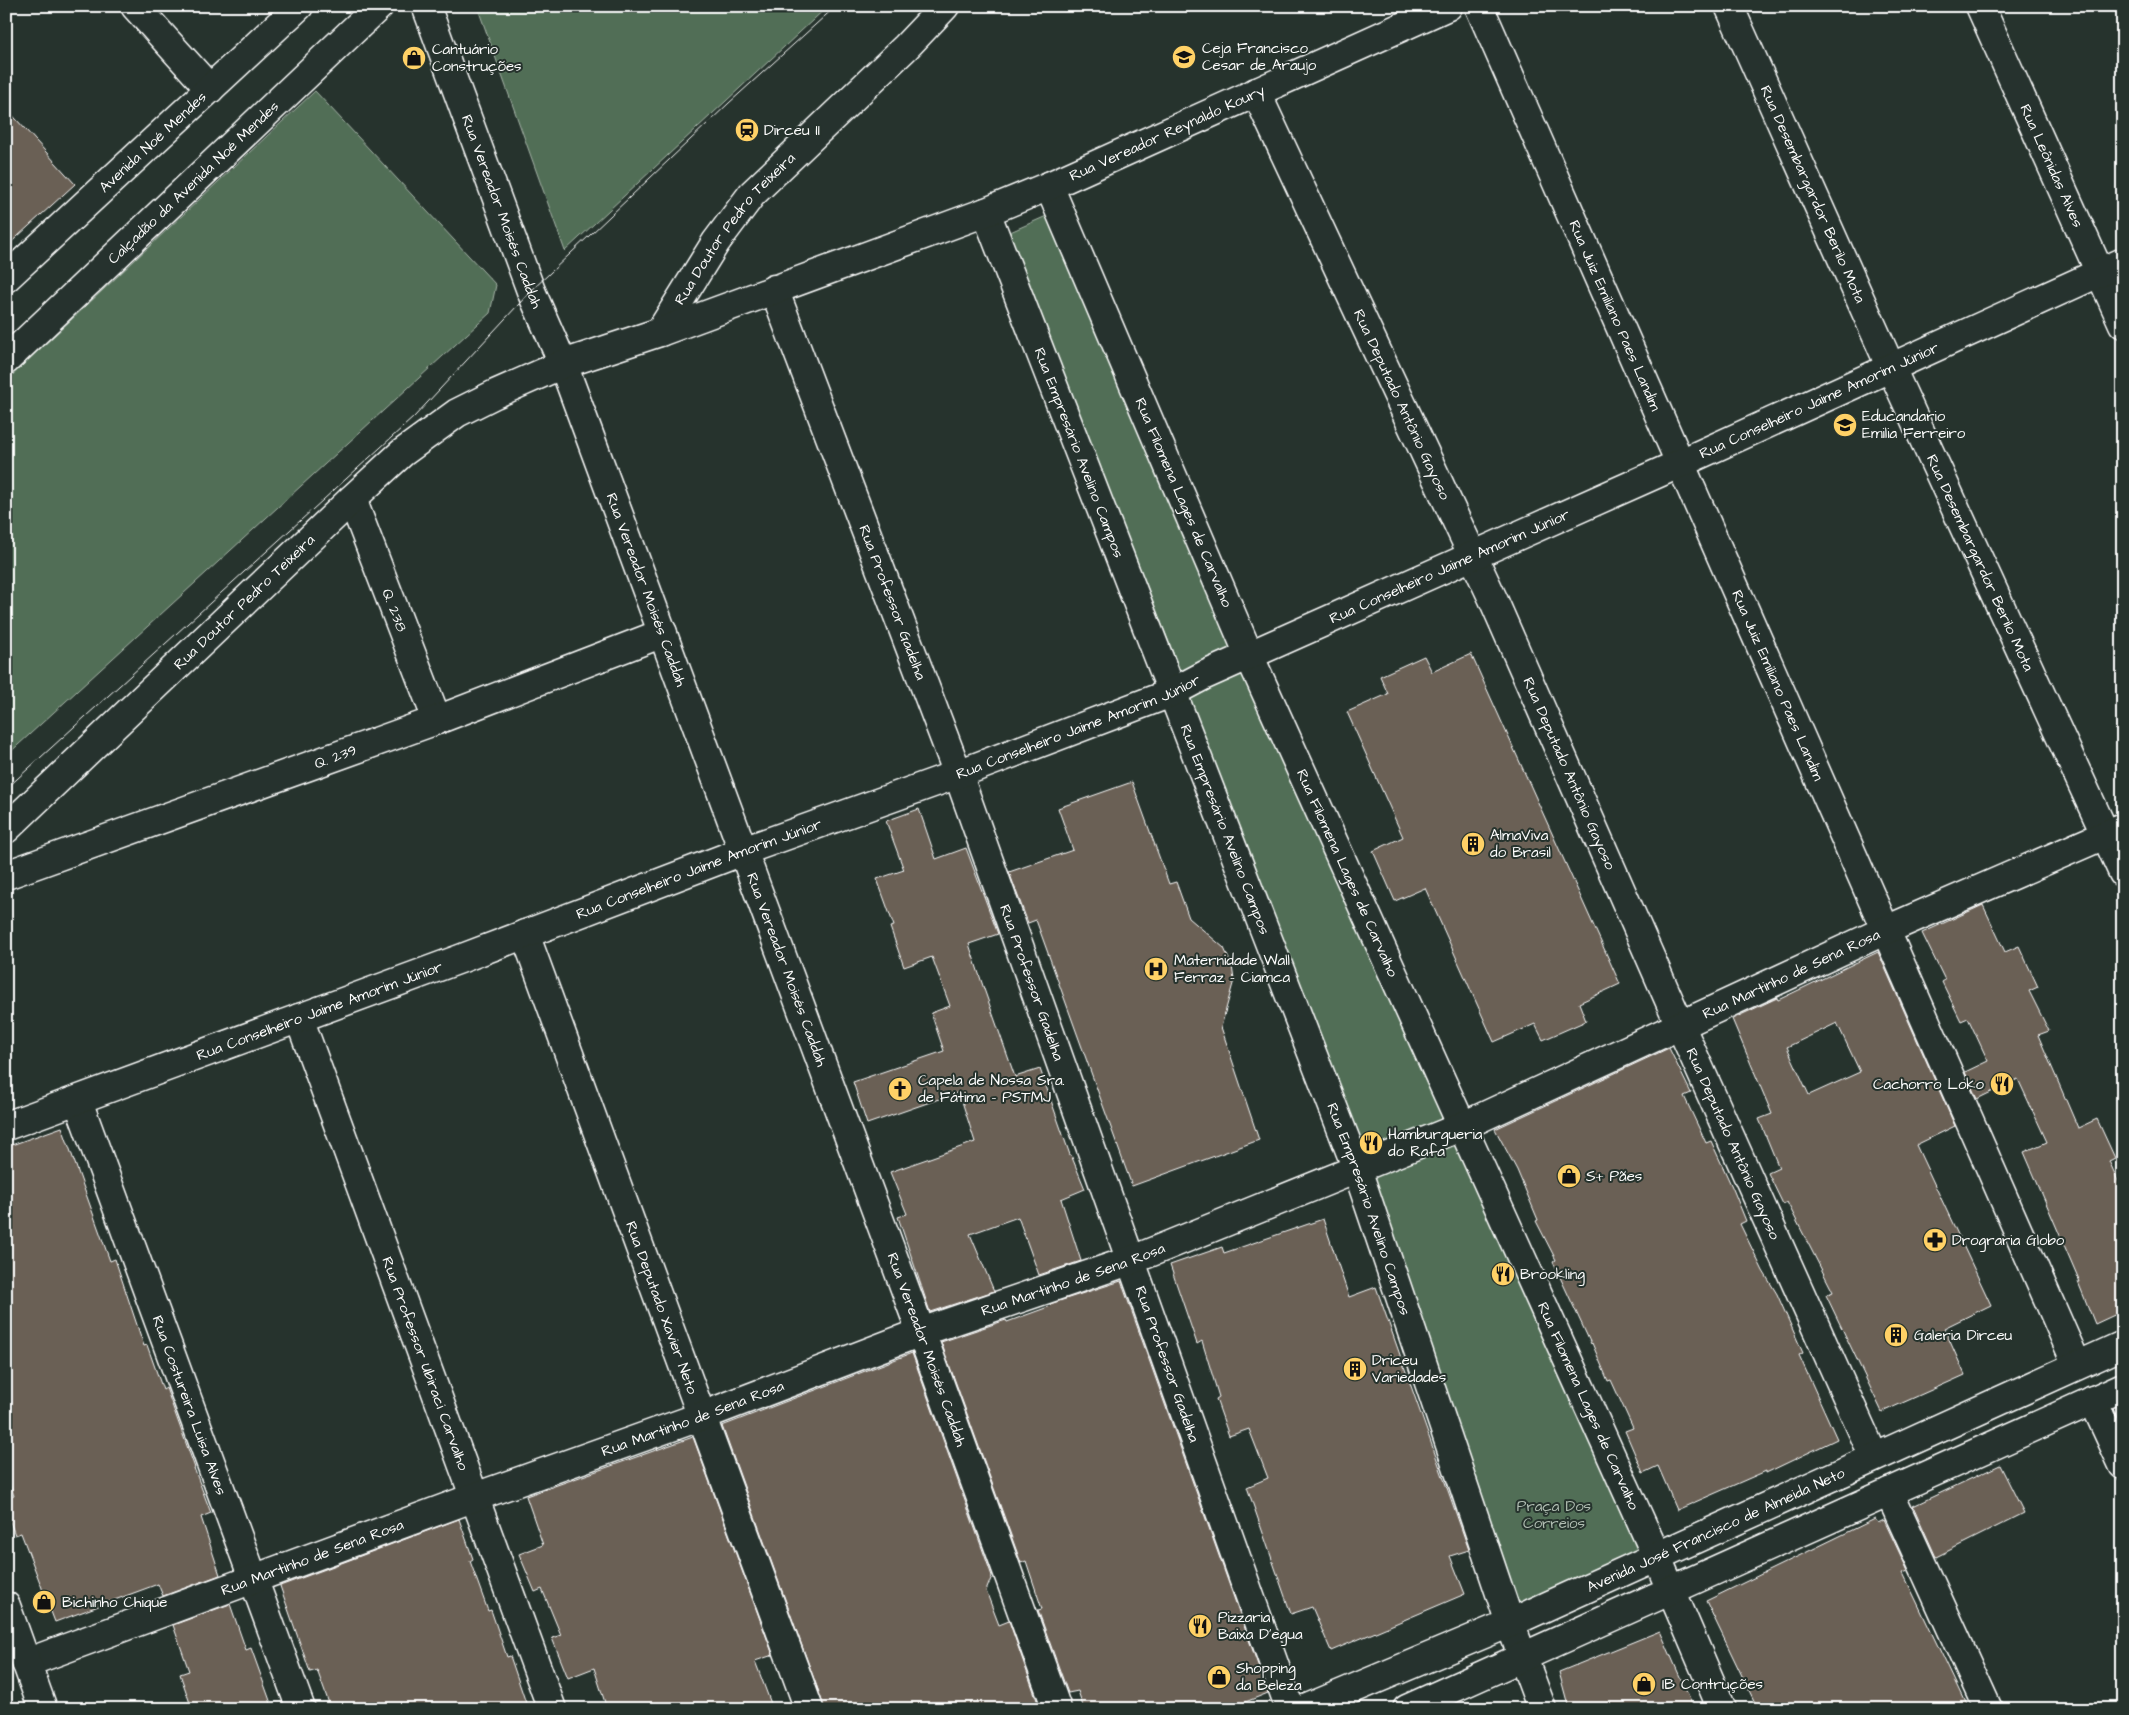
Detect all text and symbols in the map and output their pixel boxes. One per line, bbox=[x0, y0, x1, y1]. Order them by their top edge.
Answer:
place label: Ceja Francisco Cesar de Araujo bbox=[1202, 38, 1317, 76]
place label: Cantuário Construções bbox=[432, 39, 522, 77]
school or university icon: Ceja Francisco Cesar de Araujo bbox=[1171, 44, 1197, 70]
shop icon: Cantuário Construções bbox=[401, 45, 427, 71]
street label: Rua Vereador Reynaldo Koury bbox=[1066, 80, 1269, 186]
street label: Rua Desembargardor Berilo Mota bbox=[1755, 82, 1871, 307]
street label: Avenida Noé Mendes bbox=[94, 87, 212, 198]
street label: Calçadão da Avenida Noé Mendes bbox=[103, 96, 284, 269]
street label: Rua Leônidas Alves bbox=[2014, 101, 2088, 231]
street label: Rua Vereador Moisés Caddah bbox=[456, 112, 548, 312]
station icon: Dirceu II bbox=[734, 117, 760, 143]
place label: Dirceu II bbox=[764, 120, 820, 141]
street label: Rua Doutor Pedro Teixeira bbox=[670, 148, 800, 309]
street label: Rua Juiz Emiliano Paes Landim bbox=[1563, 217, 1666, 415]
street label: Rua Deputado Antônio Gayoso bbox=[1348, 306, 1455, 504]
street label: Rua Conselheiro Jaime Amorim Júnior bbox=[1696, 337, 1942, 464]
street label: Rua Empresário Avelino Campos bbox=[1029, 345, 1129, 561]
street label: Rua Filomena Lages de Carvalho bbox=[1130, 395, 1238, 611]
place label: Educandario Emilia Ferreiro bbox=[1862, 406, 1966, 444]
school or university icon: Educandario Emilia Ferreiro bbox=[1832, 412, 1858, 438]
street label: Rua Desembargardor Berilo Mota bbox=[1921, 451, 2039, 675]
street label: Rua Vereador Moisés Caddah bbox=[601, 490, 692, 690]
street label: Rua Conselheiro Jaime Amorim Júnior bbox=[1326, 504, 1573, 629]
street label: Rua Professor Gadelha bbox=[853, 522, 931, 683]
street label: Rua Doutor Pedro Teixeira bbox=[169, 530, 320, 675]
street label: Q. 238 bbox=[376, 586, 412, 635]
street label: Rua Juiz Emiliano Paes Landim bbox=[1726, 587, 1829, 784]
street label: Rua Conselheiro Jaime Amorim Júnior bbox=[953, 669, 1204, 785]
street label: Rua Deputado Antônio Gayoso bbox=[1518, 674, 1621, 874]
street label: Rua Empresário Avelino Campos bbox=[1175, 721, 1275, 938]
street label: Q. 239 bbox=[311, 740, 360, 774]
street label: Rua Filomena Lages de Carvalho bbox=[1291, 766, 1403, 981]
street label: Rua Conselheiro Jaime Amorim Júnior bbox=[573, 814, 825, 925]
place label: AlmaViva do Brasil bbox=[1490, 825, 1551, 863]
building icon: AlmaViva do Brasil bbox=[1460, 831, 1486, 857]
street label: Rua Vereador Moisés Caddah bbox=[741, 870, 832, 1070]
street label: Rua Professor Gadelha bbox=[994, 902, 1069, 1064]
street label: Rua Martinho de Sena Rosa bbox=[1699, 924, 1884, 1025]
place label: Maternidade Wall Ferraz - Ciamca bbox=[1174, 950, 1290, 988]
street label: Rua Conselheiro Jaime Amorim Júnior bbox=[194, 956, 446, 1066]
hospital icon: Maternidade Wall Ferraz - Ciamca bbox=[1143, 956, 1169, 982]
street label: Rua Deputado Antônio Gayoso bbox=[1681, 1045, 1785, 1244]
place label: Capela de Nossa Sra. de Fátima - PSTMJ bbox=[918, 1070, 1065, 1108]
restaurant icon: Cachorro Loko bbox=[1989, 1071, 2015, 1097]
place label: Cachorro Loko bbox=[1873, 1074, 1985, 1095]
church icon: Capela de Nossa Sra. de Fátima - PSTMJ bbox=[887, 1076, 913, 1102]
street label: Rua Empresário Avelino Campos bbox=[1321, 1100, 1416, 1318]
place label: Hamburgueria do Rafa bbox=[1388, 1124, 1483, 1162]
restaurant icon: Hamburgueria do Rafa bbox=[1358, 1130, 1384, 1156]
shop icon: S+ Pães bbox=[1556, 1163, 1582, 1189]
place label: S+ Pães bbox=[1586, 1166, 1643, 1187]
street label: Rua Deputado Xavier Neto bbox=[620, 1218, 703, 1398]
pharmacy icon: Drograria Globo bbox=[1922, 1227, 1948, 1253]
place label: Drograria Globo bbox=[1952, 1230, 2065, 1252]
street label: Rua Martinho de Sena Rosa bbox=[978, 1238, 1168, 1322]
street label: Rua Vereador Moisés Caddah bbox=[882, 1250, 972, 1450]
street label: Rua Professor Ubiraci Carvalho bbox=[376, 1254, 474, 1474]
restaurant icon: Brookling bbox=[1490, 1261, 1516, 1287]
place label: Brookling bbox=[1520, 1264, 1585, 1286]
street label: Rua Professor Gadelha bbox=[1130, 1283, 1205, 1446]
street label: Rua Filomena Lages de Carvalho bbox=[1532, 1299, 1644, 1514]
street label: Rua Costureira Luisa Alves bbox=[147, 1313, 232, 1499]
building icon: Galeria Dirceu bbox=[1883, 1322, 1909, 1348]
place label: Galeria Dirceu bbox=[1914, 1325, 2013, 1346]
place label: Driceu Variedades bbox=[1372, 1350, 1447, 1388]
building icon: Driceu Variedades bbox=[1342, 1356, 1368, 1382]
street label: Rua Martinho de Sena Rosa bbox=[599, 1375, 787, 1462]
street label: Avenida José Francisco de Almeida Neto bbox=[1583, 1462, 1849, 1598]
park label: Praça Dos Correios bbox=[1517, 1496, 1592, 1534]
street label: Rua Martinho de Sena Rosa bbox=[218, 1514, 407, 1601]
shop icon: Bichinho Chique bbox=[31, 1589, 57, 1615]
place label: Bichinho Chique bbox=[62, 1592, 167, 1613]
place label: Pizzaria Baixa D'egua bbox=[1218, 1607, 1303, 1646]
restaurant icon: Pizzaria Baixa D'egua bbox=[1187, 1613, 1213, 1639]
place label: Shopping da Beleza bbox=[1236, 1658, 1302, 1696]
shop icon: Shopping da Beleza bbox=[1206, 1664, 1232, 1690]
shop icon: IB Contruções bbox=[1631, 1671, 1657, 1697]
place label: IB Contruções bbox=[1662, 1674, 1764, 1695]

